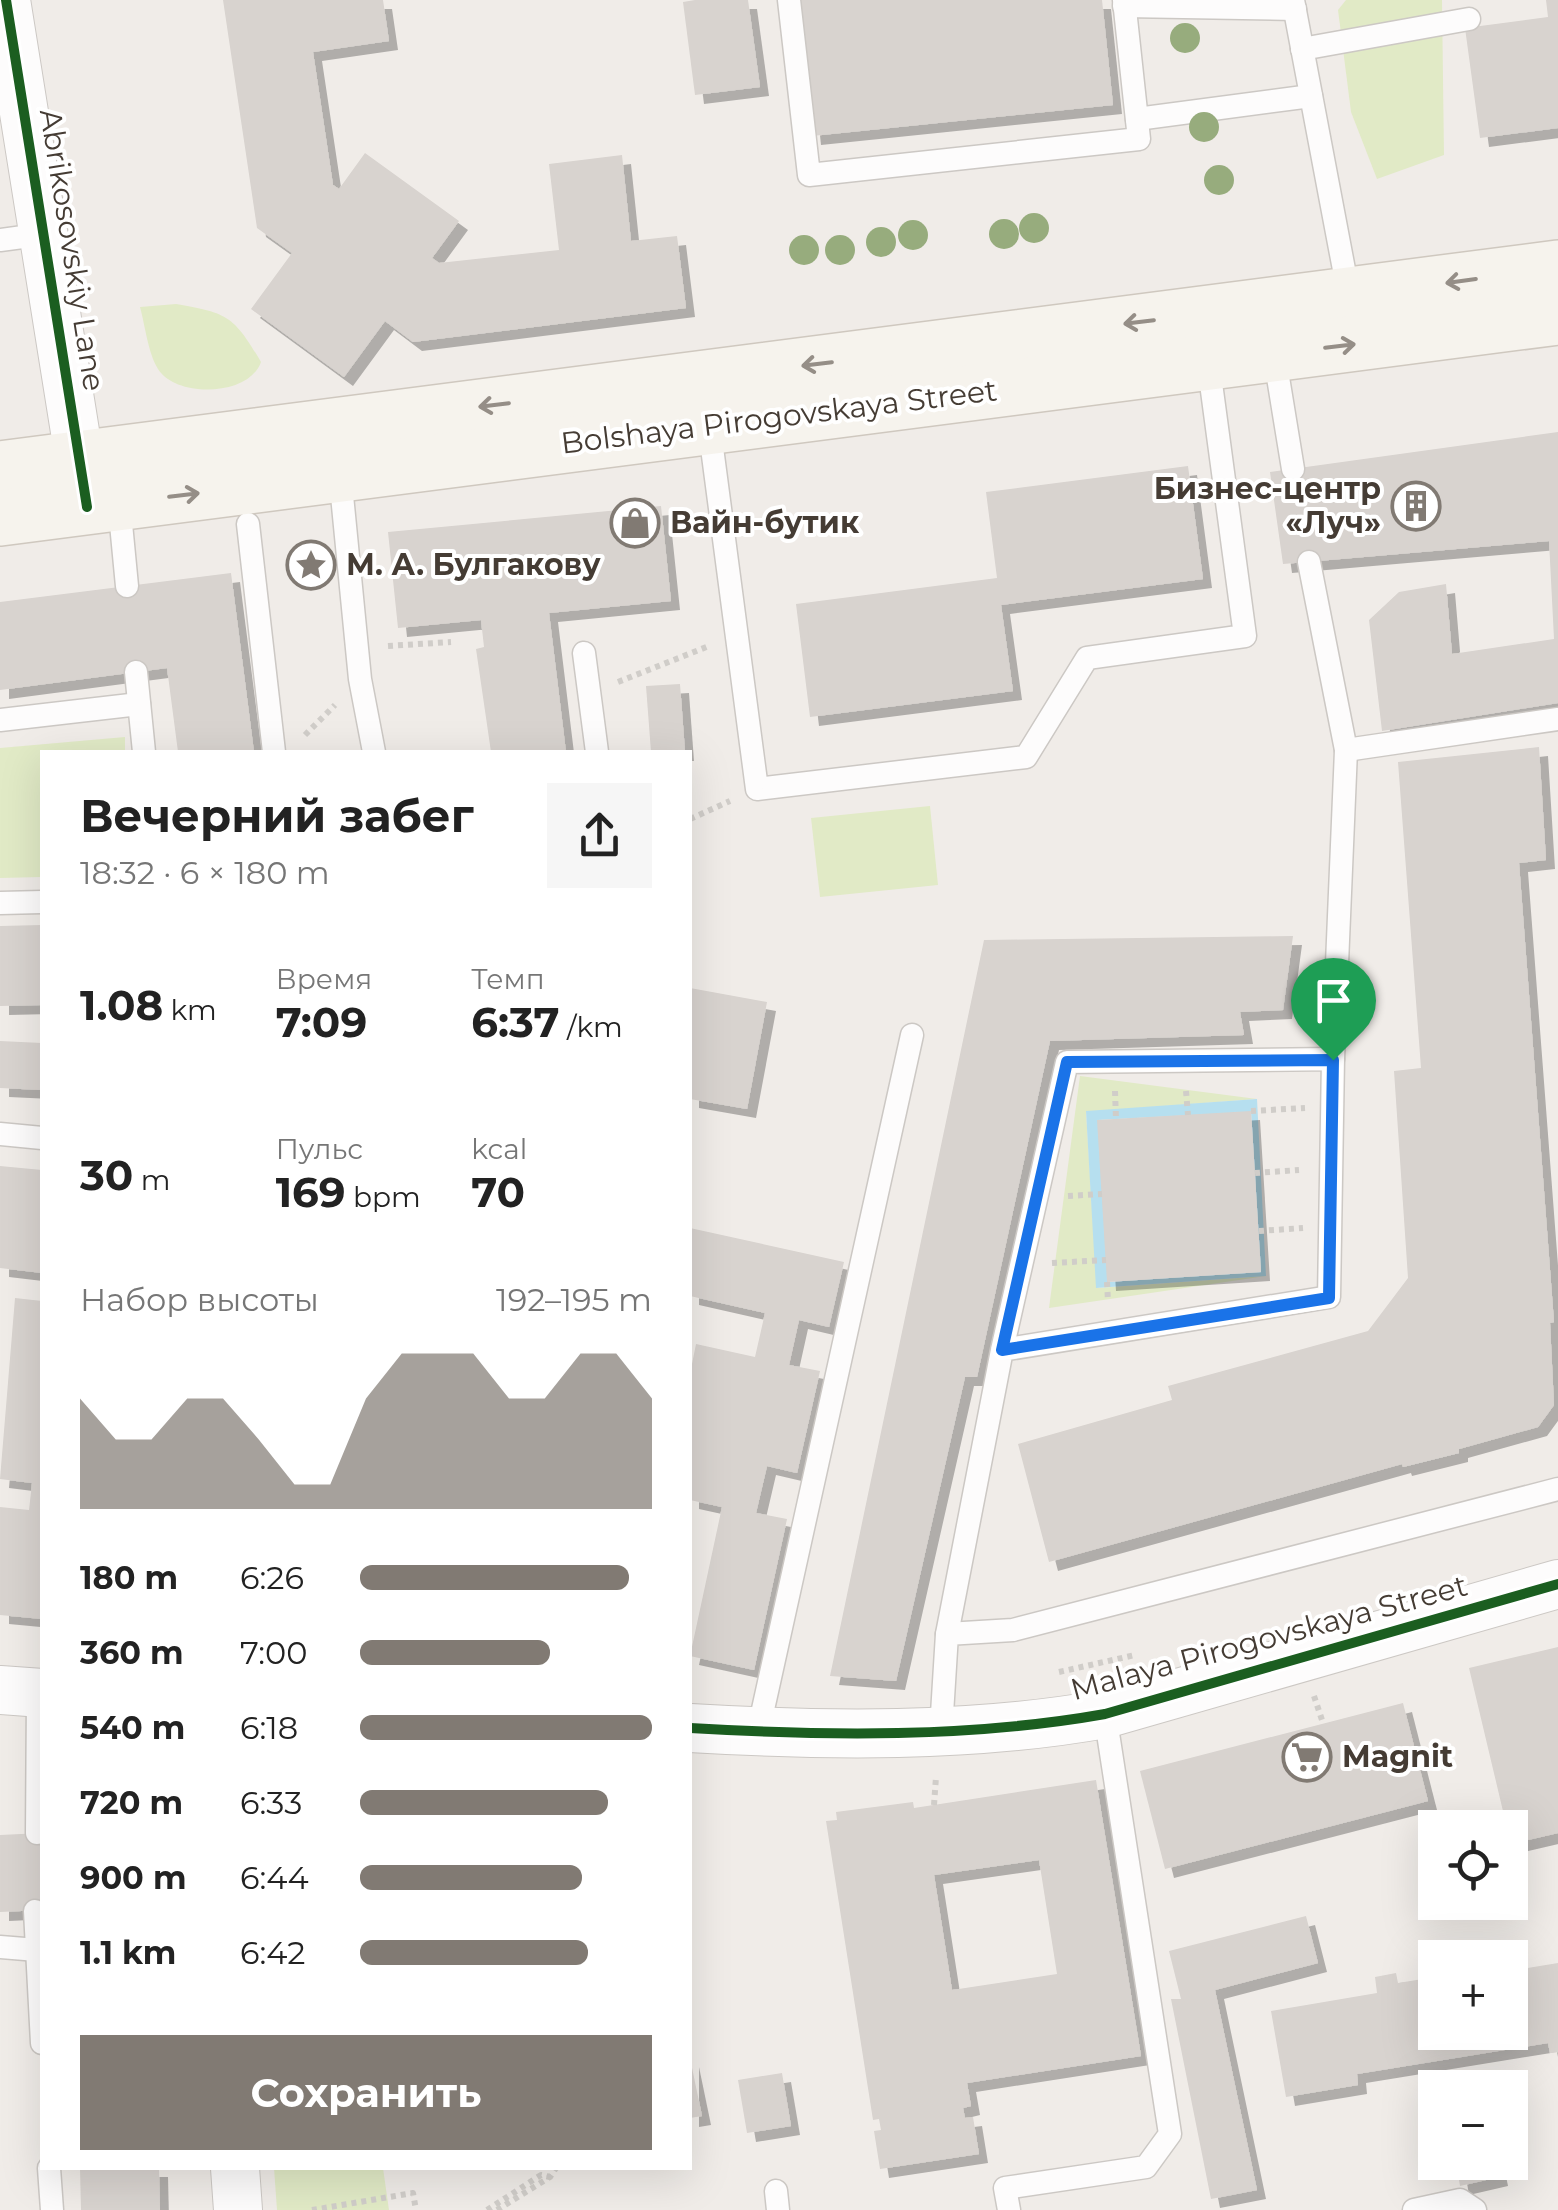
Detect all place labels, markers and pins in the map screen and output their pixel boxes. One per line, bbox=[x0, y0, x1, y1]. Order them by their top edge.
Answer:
place label: Бизнес-центр «Луч» bbox=[1154, 470, 1381, 541]
building icon: Бизнес-центр «Луч» bbox=[1390, 480, 1442, 532]
shop icon: Вайн-бутик bbox=[609, 497, 661, 549]
place label: Вайн-бутик bbox=[670, 504, 860, 541]
place icon: М. А. Булгакову bbox=[285, 539, 337, 591]
place label: М. А. Булгакову bbox=[346, 546, 601, 583]
pin bbox=[1291, 958, 1376, 1061]
supermarket icon: Magnit bbox=[1281, 1731, 1333, 1783]
place label: Magnit bbox=[1342, 1738, 1453, 1775]

